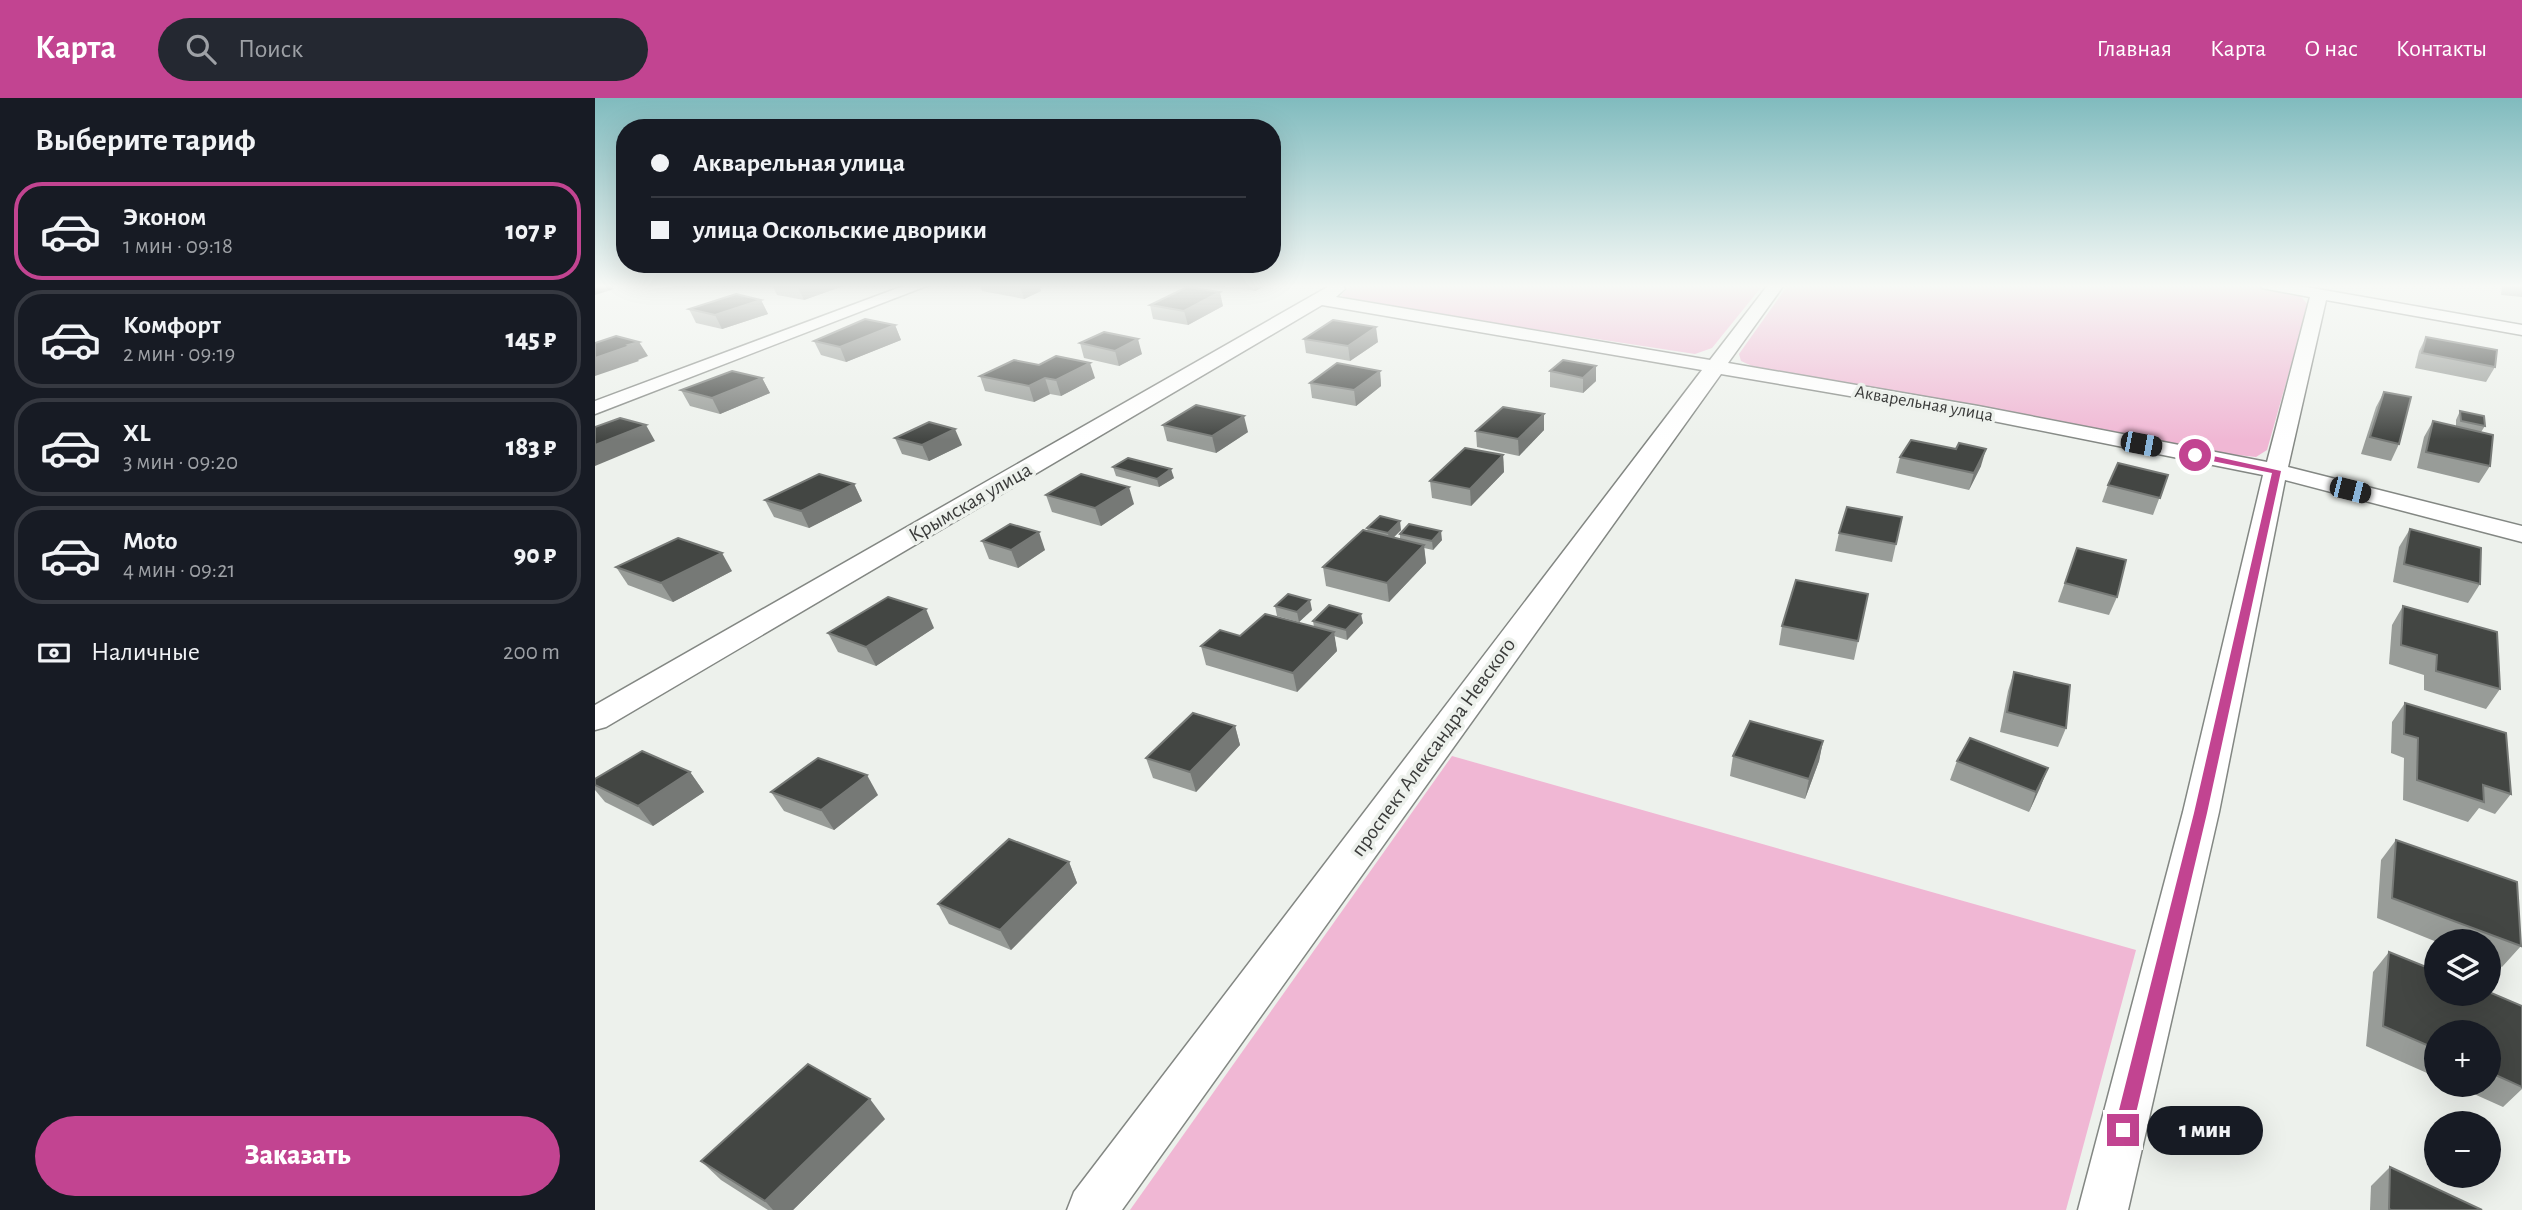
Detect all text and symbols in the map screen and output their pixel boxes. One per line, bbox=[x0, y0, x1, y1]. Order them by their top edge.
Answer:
search box bbox=[158, 18, 648, 81]
icon: search bbox=[182, 30, 220, 68]
text: Карта bbox=[35, 32, 116, 65]
text: Поиск bbox=[238, 36, 303, 62]
text: Главная bbox=[2097, 37, 2172, 61]
text: Карта bbox=[2210, 37, 2266, 61]
text: О нас bbox=[2304, 37, 2358, 61]
text: Контакты bbox=[2396, 37, 2487, 61]
text: Выберите тариф bbox=[35, 124, 256, 156]
text: Акварельная улица bbox=[693, 150, 905, 176]
icon: car bbox=[39, 200, 102, 263]
text: Эконом bbox=[123, 204, 206, 230]
text: улица Оскольские дворики bbox=[693, 217, 987, 243]
text: 107 ₽ bbox=[505, 218, 556, 244]
text: 1 мин · 09:18 bbox=[123, 235, 233, 258]
icon: car bbox=[39, 308, 102, 371]
text: Комфорт bbox=[123, 312, 221, 338]
text: 145 ₽ bbox=[505, 326, 556, 352]
text: 2 мин · 09:19 bbox=[123, 343, 235, 366]
street label: Акварельная улица bbox=[1853, 383, 1994, 425]
icon: car bbox=[39, 416, 102, 479]
text: XL bbox=[123, 420, 150, 446]
car bbox=[2119, 430, 2164, 458]
text: 183 ₽ bbox=[506, 434, 556, 460]
route start bbox=[2179, 439, 2211, 471]
text: 3 мин · 09:20 bbox=[123, 451, 238, 474]
street label: Крымская улица bbox=[905, 459, 1036, 546]
car bbox=[2328, 475, 2373, 505]
icon: car bbox=[39, 524, 102, 587]
text: Moto bbox=[123, 528, 178, 554]
text: 90 ₽ bbox=[514, 542, 556, 568]
text: 4 мин · 09:21 bbox=[123, 559, 236, 582]
icon: cash bbox=[35, 634, 73, 672]
street label: проспект Александра Невского bbox=[1347, 634, 1520, 860]
text: Наличные bbox=[91, 639, 200, 665]
text: 200 m bbox=[503, 641, 560, 664]
map controls bbox=[2424, 929, 2501, 1188]
button: layers bbox=[2424, 929, 2501, 1006]
button: + bbox=[2424, 1020, 2501, 1097]
callout: 1 мин bbox=[2147, 1105, 2263, 1154]
button: − bbox=[2424, 1111, 2501, 1188]
route end bbox=[2107, 1114, 2139, 1146]
button: Заказать bbox=[35, 1116, 560, 1196]
text: 1 мин bbox=[2179, 1119, 2231, 1142]

